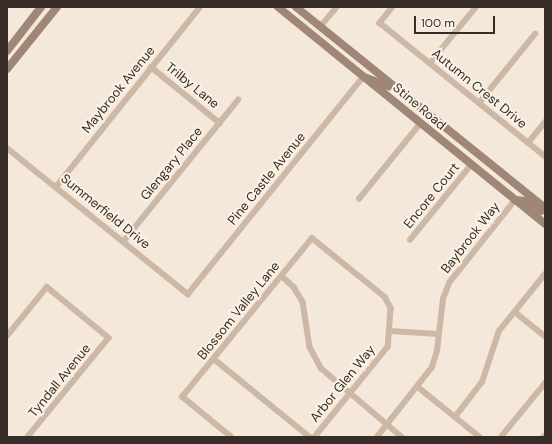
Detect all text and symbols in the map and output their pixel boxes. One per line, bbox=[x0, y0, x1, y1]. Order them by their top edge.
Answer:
scale bar bbox=[416, 8, 497, 34]
text: 100 m bbox=[421, 15, 455, 31]
street label: Maybrook Avenue bbox=[79, 43, 159, 137]
street label: Autumn Crest Drive bbox=[428, 46, 530, 132]
street label: Trilby Lane bbox=[162, 60, 222, 112]
street label: Stine Road bbox=[389, 80, 449, 134]
street label: Glengary Place bbox=[138, 124, 206, 204]
street label: Pine Castle Avenue bbox=[225, 130, 309, 228]
street label: Encore Court bbox=[401, 160, 463, 232]
street label: Summerfield Drive bbox=[57, 171, 153, 253]
street label: Baybrook Way bbox=[438, 199, 504, 277]
street label: Blossom Valley Lane bbox=[195, 259, 283, 363]
street label: Tyndall Avenue bbox=[26, 341, 94, 421]
street label: Arbor Glen Way bbox=[307, 342, 379, 426]

